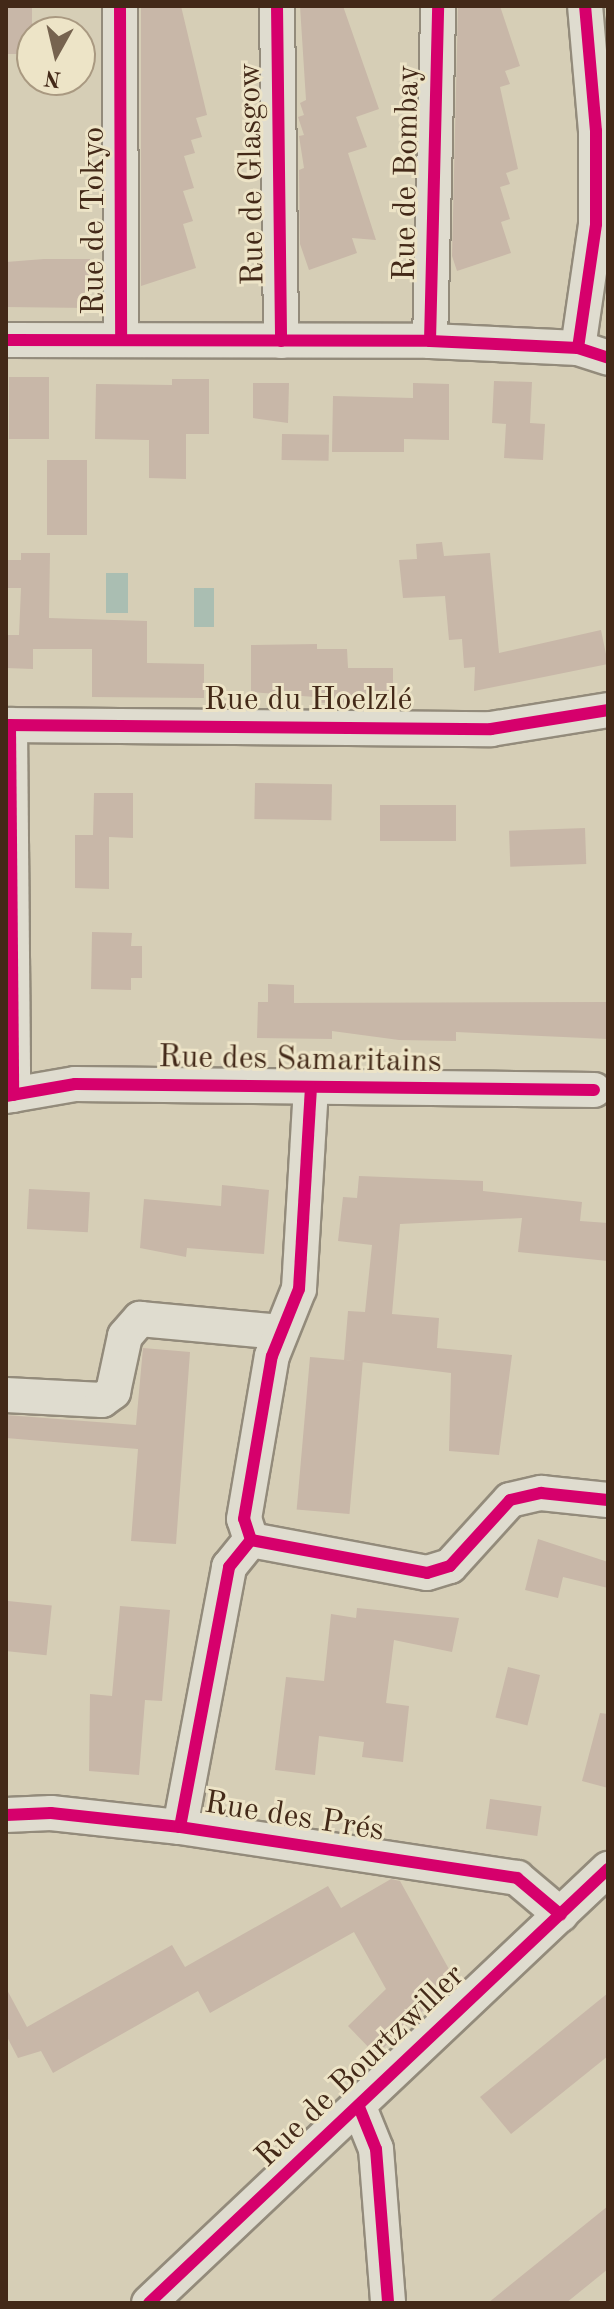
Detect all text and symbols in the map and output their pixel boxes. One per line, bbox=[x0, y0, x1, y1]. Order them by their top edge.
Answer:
north arrow bbox=[16, 16, 96, 96]
street label: Rue de Glasgow bbox=[232, 62, 274, 286]
street label: Rue de Bombay bbox=[387, 65, 429, 281]
text: N bbox=[43, 66, 63, 90]
street label: Rue de Tokyo bbox=[76, 127, 114, 315]
street label: Rue du Hoelzlé bbox=[204, 682, 412, 720]
street label: Rue des Samaritains bbox=[158, 1039, 442, 1083]
street label: Rue des Prés bbox=[201, 1785, 387, 1851]
street label: Rue de Bourtzwiller bbox=[248, 1957, 474, 2177]

